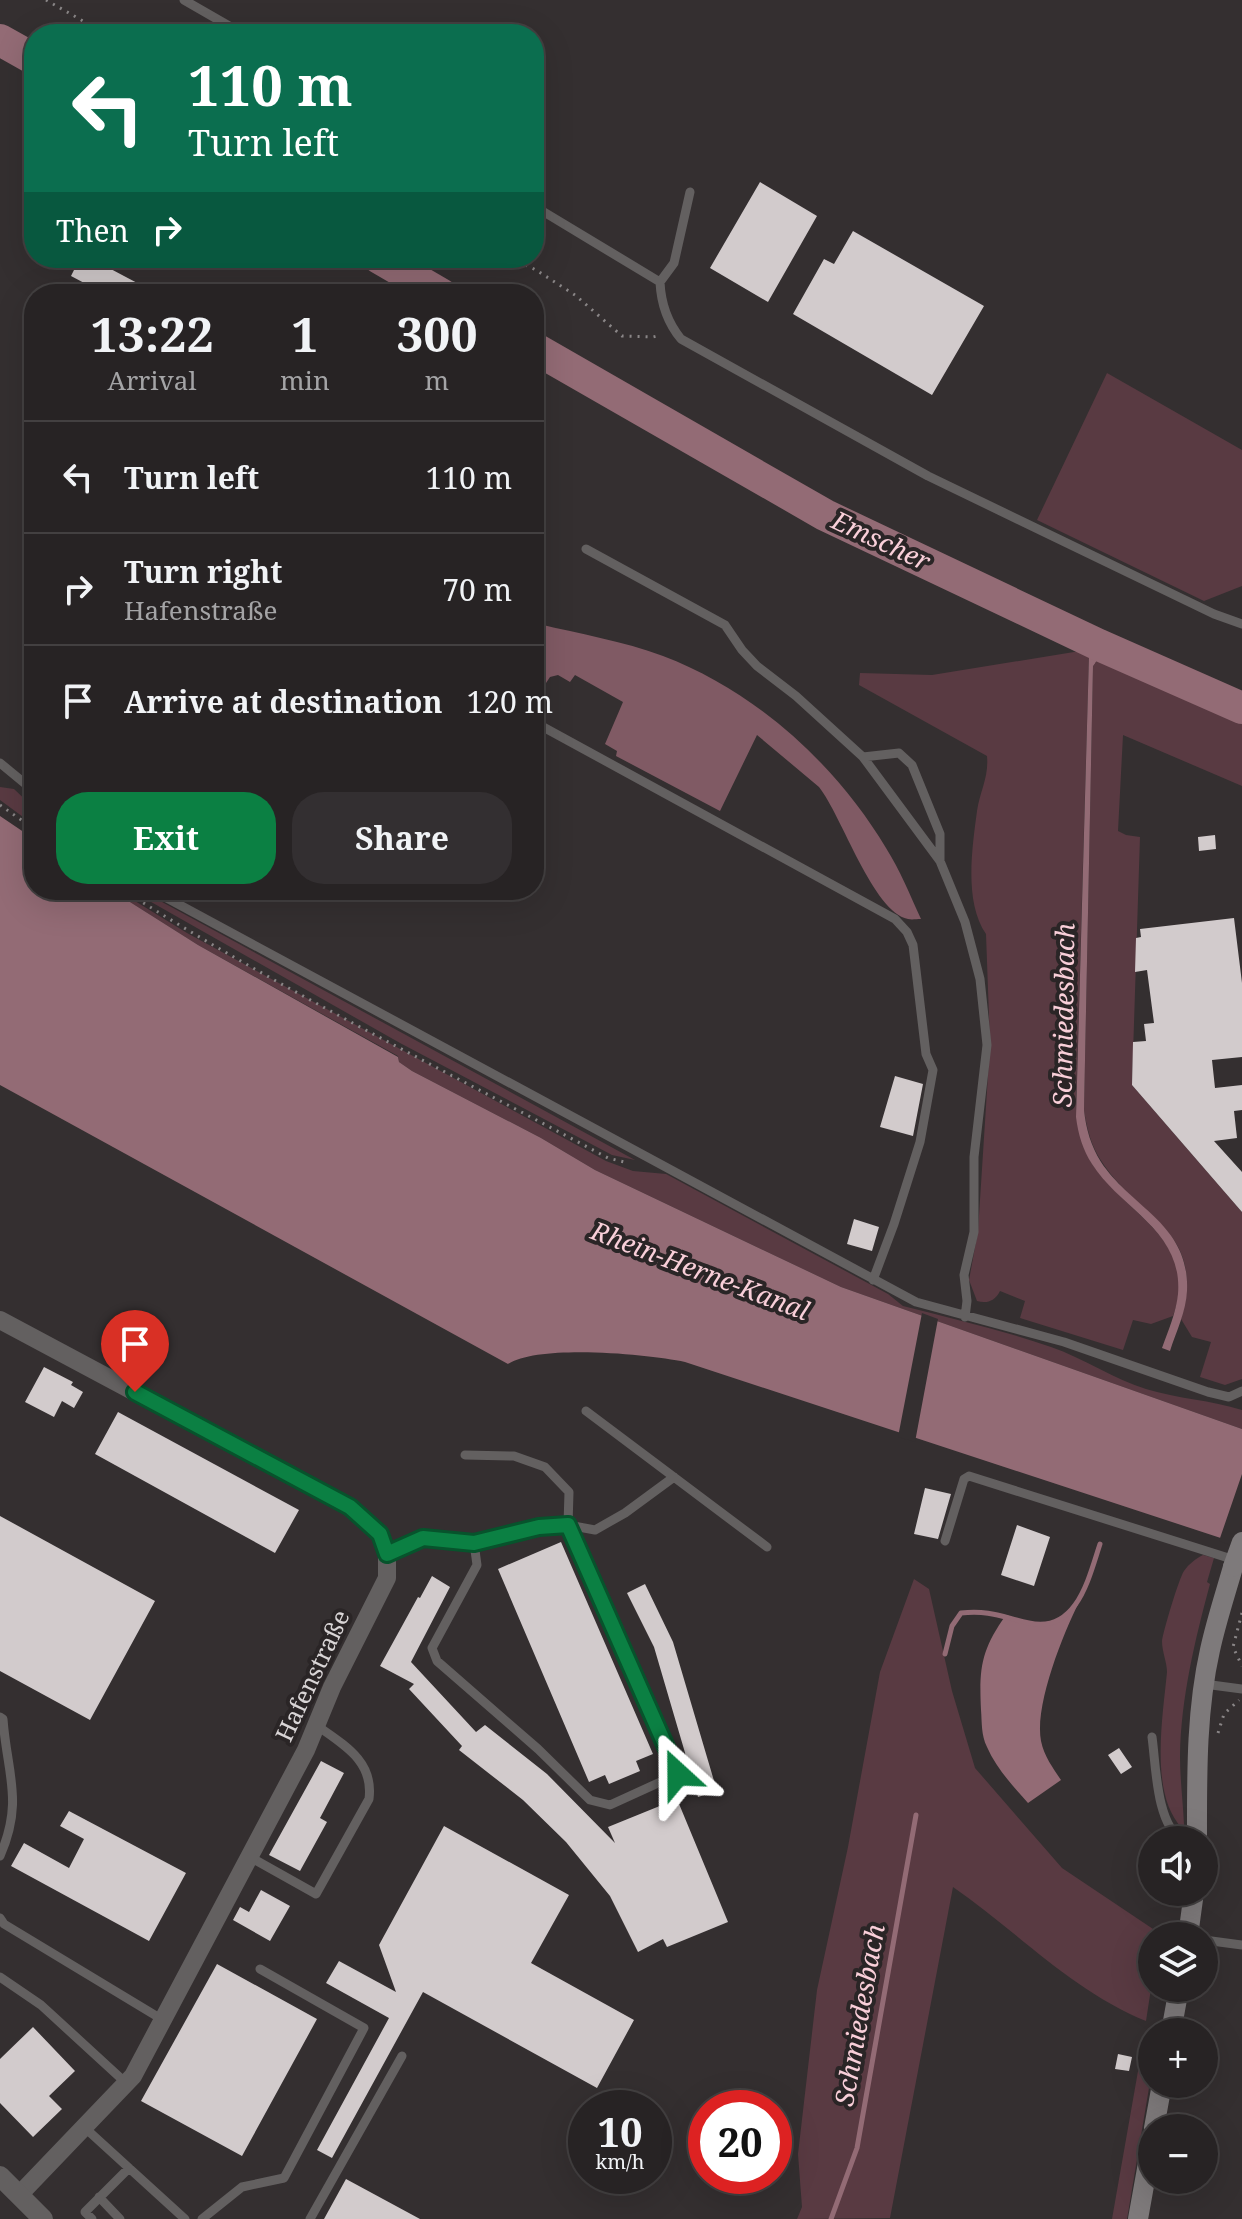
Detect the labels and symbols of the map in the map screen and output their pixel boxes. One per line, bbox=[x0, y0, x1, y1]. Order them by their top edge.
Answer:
water label: Emscher bbox=[825, 501, 937, 579]
water label: Schmiedesbach bbox=[1043, 922, 1083, 1107]
water label: Rhein-Herne-Kanal bbox=[585, 1212, 815, 1328]
pin bbox=[101, 1310, 169, 1392]
street label: Hafenstraße bbox=[267, 1604, 357, 1747]
position arrow bbox=[636, 1732, 720, 1816]
water label: Schmiedesbach bbox=[825, 1921, 893, 2109]
speed limit sign: 20 bbox=[688, 2090, 792, 2194]

